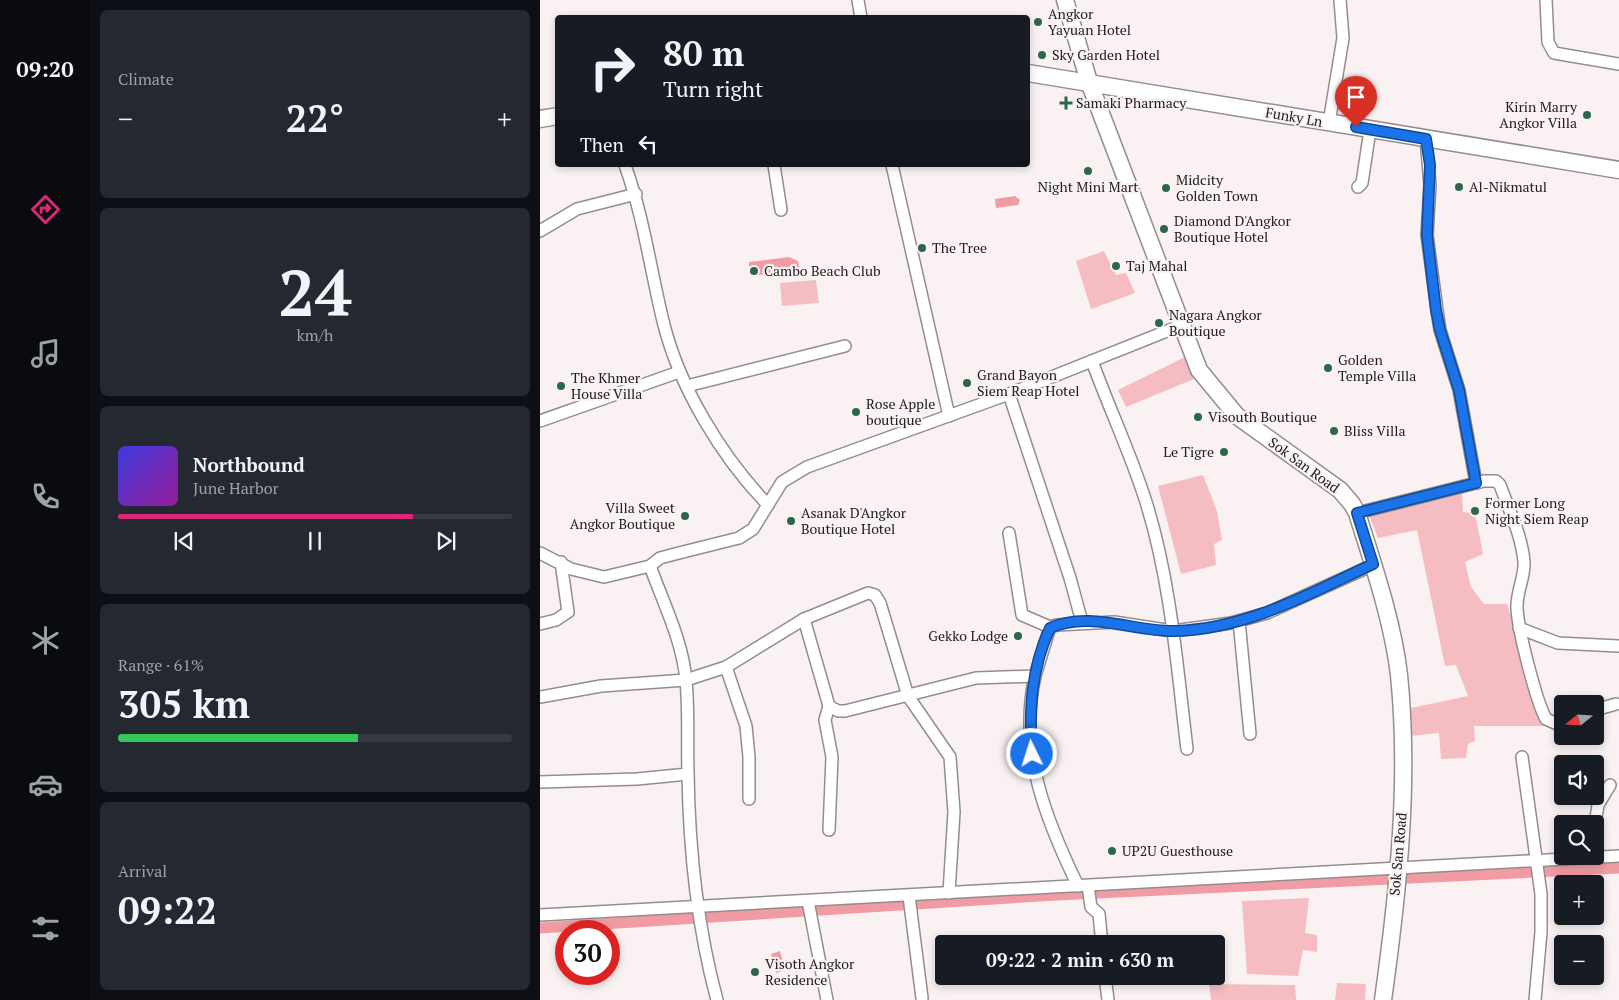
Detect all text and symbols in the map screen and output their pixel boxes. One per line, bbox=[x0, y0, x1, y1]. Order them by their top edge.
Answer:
place label: Angkor Yayuan Hotel bbox=[1048, 4, 1131, 39]
marker: Angkor Yayuan Hotel bbox=[1032, 16, 1044, 28]
text: 80 m bbox=[663, 30, 744, 76]
icon: right bbox=[580, 35, 645, 100]
place label: Sky Garden Hotel bbox=[1052, 45, 1160, 64]
marker: Sky Garden Hotel bbox=[1036, 49, 1048, 61]
text: 09:20 bbox=[16, 54, 74, 83]
text: Climate bbox=[118, 68, 174, 90]
text: Turn right bbox=[663, 74, 763, 103]
pin bbox=[1335, 76, 1377, 127]
icon: arrive bbox=[1342, 83, 1370, 111]
text: 22° bbox=[286, 93, 344, 143]
place label: Samaki Pharmacy bbox=[1076, 93, 1187, 112]
marker: Samaki Pharmacy bbox=[1060, 97, 1072, 109]
place label: Kirin Marry Angkor Villa bbox=[1499, 97, 1578, 132]
text: − bbox=[118, 100, 133, 137]
text: + bbox=[497, 100, 512, 137]
street label: Funky Ln bbox=[1264, 102, 1325, 131]
marker: Kirin Marry Angkor Villa bbox=[1581, 109, 1593, 121]
icon: left bbox=[634, 130, 662, 158]
text: Then bbox=[580, 132, 624, 157]
marker: Night Mini Mart bbox=[1082, 165, 1094, 177]
place label: Midcity Golden Town bbox=[1176, 170, 1259, 205]
place label: Night Mini Mart bbox=[1038, 177, 1139, 196]
place label: Al-Nikmatul bbox=[1469, 177, 1547, 196]
marker: Al-Nikmatul bbox=[1453, 181, 1465, 193]
marker: Midcity Golden Town bbox=[1160, 182, 1172, 194]
icon: directions bbox=[28, 192, 63, 227]
place label: Diamond D'Angkor Boutique Hotel bbox=[1174, 211, 1291, 246]
marker: Diamond D'Angkor Boutique Hotel bbox=[1158, 223, 1170, 235]
place label: The Tree bbox=[932, 238, 987, 257]
marker: The Tree bbox=[916, 242, 928, 254]
text: 24 bbox=[278, 248, 352, 335]
place label: Taj Mahal bbox=[1126, 256, 1187, 275]
marker: Taj Mahal bbox=[1110, 260, 1122, 272]
place label: Cambo Beach Club bbox=[764, 261, 881, 280]
marker: Cambo Beach Club bbox=[748, 265, 760, 277]
place label: Nagara Angkor Boutique bbox=[1169, 305, 1262, 340]
marker: Nagara Angkor Boutique bbox=[1153, 317, 1165, 329]
text: km/h bbox=[297, 324, 333, 346]
icon: music bbox=[28, 336, 63, 371]
place label: Golden Temple Villa bbox=[1338, 350, 1416, 385]
marker: Golden Temple Villa bbox=[1322, 362, 1334, 374]
place label: Grand Bayon Siem Reap Hotel bbox=[977, 365, 1080, 400]
place label: The Khmer House Villa bbox=[571, 368, 642, 403]
marker: Grand Bayon Siem Reap Hotel bbox=[961, 377, 973, 389]
marker: The Khmer House Villa bbox=[555, 380, 567, 392]
place label: Rose Apple boutique bbox=[866, 394, 935, 429]
marker: Rose Apple boutique bbox=[850, 406, 862, 418]
place label: Visouth Boutique bbox=[1208, 407, 1317, 426]
marker: Visouth Boutique bbox=[1192, 411, 1204, 423]
place label: Bliss Villa bbox=[1344, 421, 1405, 440]
marker: Bliss Villa bbox=[1328, 425, 1340, 437]
street label: Sok San Road bbox=[1265, 432, 1344, 497]
place label: Le Tigre bbox=[1163, 442, 1214, 461]
marker: Le Tigre bbox=[1218, 446, 1230, 458]
text: Northbound bbox=[193, 452, 305, 477]
text: June Harbor bbox=[193, 477, 279, 499]
icon: phone bbox=[28, 479, 63, 514]
place label: Former Long Night Siem Reap bbox=[1485, 493, 1589, 528]
place label: Villa Sweet Angkor Boutique bbox=[570, 498, 676, 533]
place label: Asanak D'Angkor Boutique Hotel bbox=[801, 503, 907, 538]
marker: Former Long Night Siem Reap bbox=[1469, 505, 1481, 517]
marker: Villa Sweet Angkor Boutique bbox=[679, 510, 691, 522]
marker: Asanak D'Angkor Boutique Hotel bbox=[785, 515, 797, 527]
icon: previous bbox=[170, 527, 198, 555]
icon: pause bbox=[301, 527, 329, 555]
icon: next bbox=[432, 527, 460, 555]
icon: climate bbox=[28, 623, 63, 658]
place label: Gekko Lodge bbox=[928, 626, 1008, 645]
marker: Gekko Lodge bbox=[1012, 630, 1024, 642]
text: Range · 61% bbox=[118, 654, 204, 676]
text: 305 km bbox=[118, 679, 250, 729]
north arrow bbox=[1554, 695, 1604, 745]
map controls bbox=[1554, 695, 1604, 985]
position arrow bbox=[1005, 727, 1057, 779]
button: sound bbox=[1554, 755, 1604, 805]
icon: car bbox=[28, 767, 63, 802]
street label: Sok San Road bbox=[1384, 811, 1411, 896]
button: search bbox=[1554, 815, 1604, 865]
place label: UP2U Guesthouse bbox=[1122, 841, 1233, 860]
marker: UP2U Guesthouse bbox=[1106, 845, 1118, 857]
text: Arrival bbox=[118, 860, 167, 882]
button: + bbox=[1554, 875, 1604, 925]
text: 09:22 bbox=[118, 885, 217, 935]
icon: filters bbox=[28, 911, 63, 946]
speed limit sign: 30 bbox=[555, 920, 620, 985]
button: − bbox=[1554, 935, 1604, 985]
text: 09:22 · 2 min · 630 m bbox=[986, 947, 1174, 972]
place label: Visoth Angkor Residence bbox=[765, 954, 855, 989]
marker: Visoth Angkor Residence bbox=[749, 966, 761, 978]

